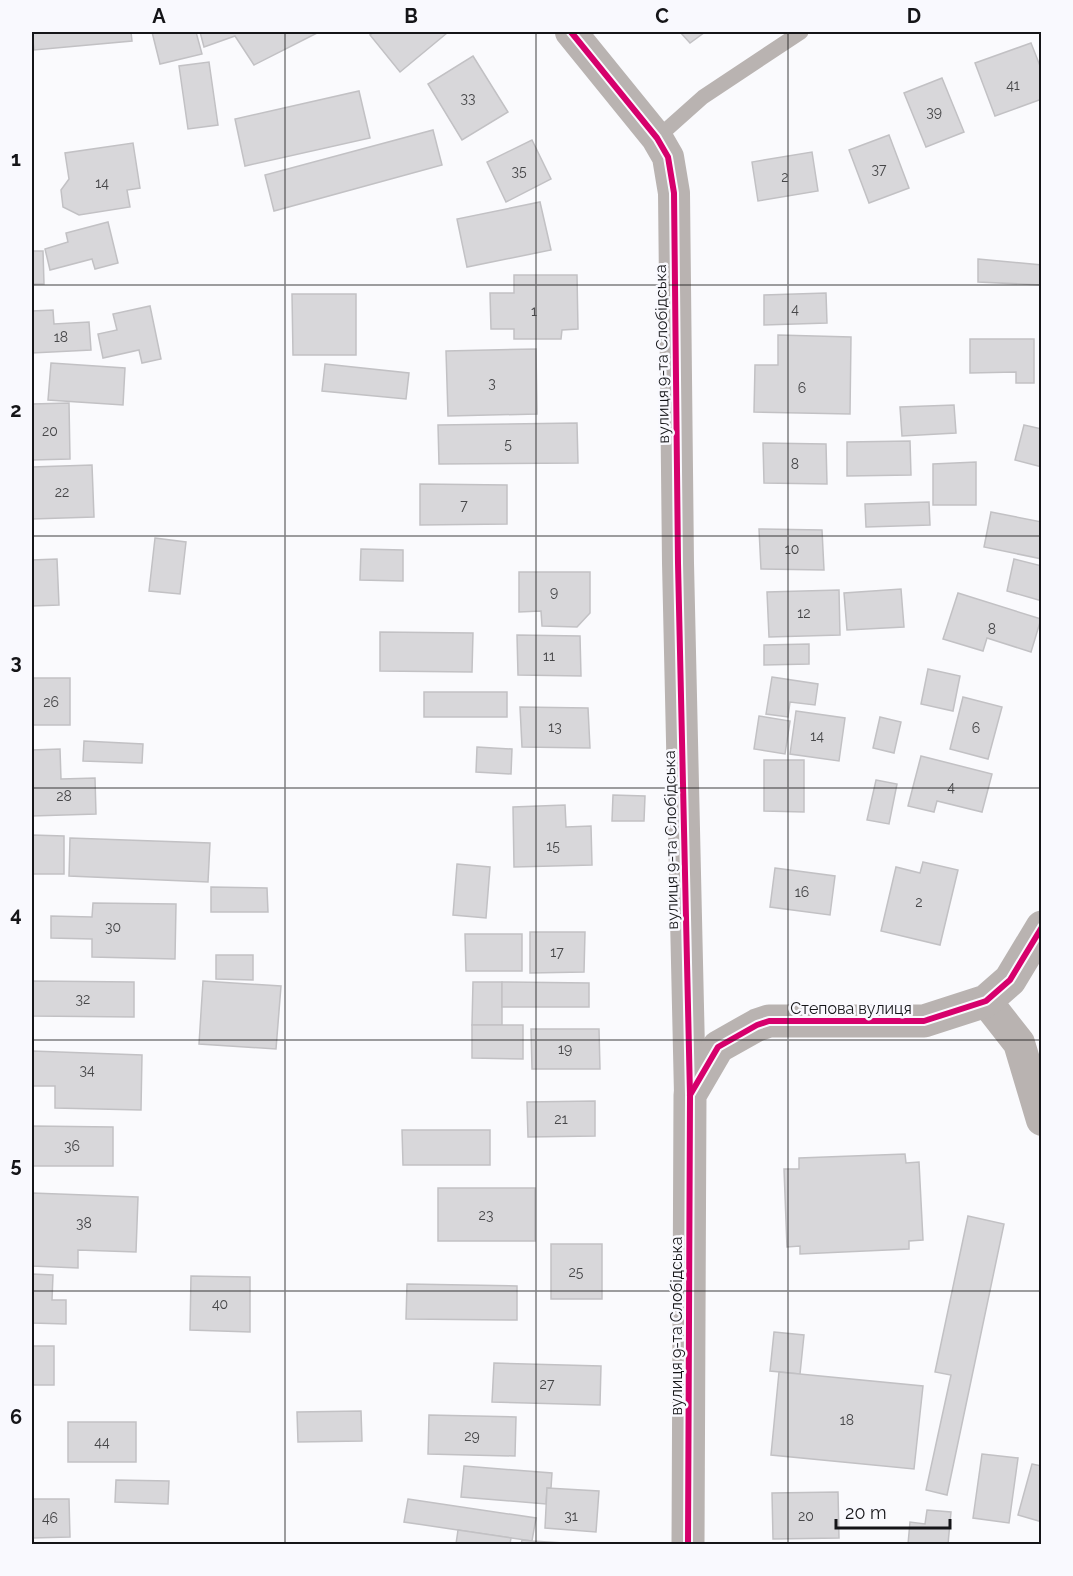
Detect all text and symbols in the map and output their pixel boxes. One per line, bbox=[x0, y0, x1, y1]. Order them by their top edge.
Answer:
text: A bbox=[152, 4, 166, 28]
text: B bbox=[404, 4, 418, 28]
text: C bbox=[655, 4, 669, 28]
text: D bbox=[907, 4, 921, 28]
house number: 41 bbox=[1006, 77, 1020, 93]
house number: 33 bbox=[461, 90, 475, 106]
house number: 39 bbox=[926, 104, 942, 120]
text: 1 bbox=[11, 147, 21, 171]
house number: 37 bbox=[872, 161, 887, 177]
house number: 35 bbox=[511, 163, 527, 179]
house number: 2 bbox=[781, 169, 789, 185]
house number: 14 bbox=[95, 175, 109, 191]
street label: вулиця 9-та Слобідська bbox=[651, 264, 673, 444]
house number: 4 bbox=[791, 301, 799, 317]
house number: 1 bbox=[531, 303, 537, 319]
house number: 18 bbox=[54, 329, 68, 345]
house number: 3 bbox=[488, 375, 496, 391]
house number: 6 bbox=[798, 380, 806, 396]
text: 2 bbox=[10, 398, 22, 422]
house number: 20 bbox=[42, 423, 58, 439]
house number: 5 bbox=[504, 436, 512, 452]
house number: 8 bbox=[791, 456, 799, 472]
house number: 22 bbox=[55, 484, 69, 500]
house number: 7 bbox=[460, 497, 468, 513]
house number: 10 bbox=[785, 541, 799, 557]
house number: 9 bbox=[550, 584, 558, 600]
house number: 12 bbox=[797, 605, 811, 621]
house number: 8 bbox=[988, 621, 996, 637]
house number: 11 bbox=[543, 648, 555, 664]
text: 3 bbox=[10, 650, 22, 674]
house number: 26 bbox=[43, 694, 59, 710]
house number: 13 bbox=[548, 719, 562, 735]
house number: 6 bbox=[972, 720, 980, 736]
house number: 14 bbox=[810, 728, 824, 744]
street label: вулиця 9-та Слобідська bbox=[660, 750, 682, 930]
house number: 4 bbox=[947, 779, 955, 795]
house number: 28 bbox=[56, 788, 72, 804]
house number: 15 bbox=[546, 838, 560, 854]
house number: 16 bbox=[795, 884, 809, 900]
house number: 2 bbox=[915, 894, 923, 910]
text: 4 bbox=[10, 902, 22, 926]
house number: 30 bbox=[105, 919, 121, 935]
house number: 17 bbox=[550, 944, 564, 960]
house number: 32 bbox=[76, 991, 90, 1007]
street label: Степова вулиця bbox=[790, 999, 912, 1018]
house number: 19 bbox=[558, 1041, 572, 1057]
house number: 34 bbox=[79, 1062, 95, 1078]
house number: 21 bbox=[554, 1111, 568, 1127]
house number: 36 bbox=[64, 1138, 80, 1154]
text: 5 bbox=[10, 1153, 22, 1177]
house number: 23 bbox=[479, 1207, 493, 1223]
house number: 38 bbox=[76, 1215, 92, 1231]
street label: вулиця 9-та Слобідська bbox=[667, 1236, 686, 1416]
house number: 25 bbox=[569, 1264, 584, 1280]
house number: 40 bbox=[212, 1296, 228, 1312]
house number: 27 bbox=[540, 1376, 555, 1392]
text: 6 bbox=[10, 1405, 22, 1429]
house number: 18 bbox=[840, 1412, 854, 1428]
house number: 29 bbox=[464, 1428, 480, 1444]
house number: 44 bbox=[94, 1434, 110, 1450]
scale bar bbox=[836, 1492, 950, 1530]
text: 20 m bbox=[845, 1502, 887, 1523]
house number: 31 bbox=[564, 1508, 578, 1524]
house number: 20 bbox=[798, 1508, 814, 1524]
house number: 46 bbox=[42, 1510, 58, 1526]

